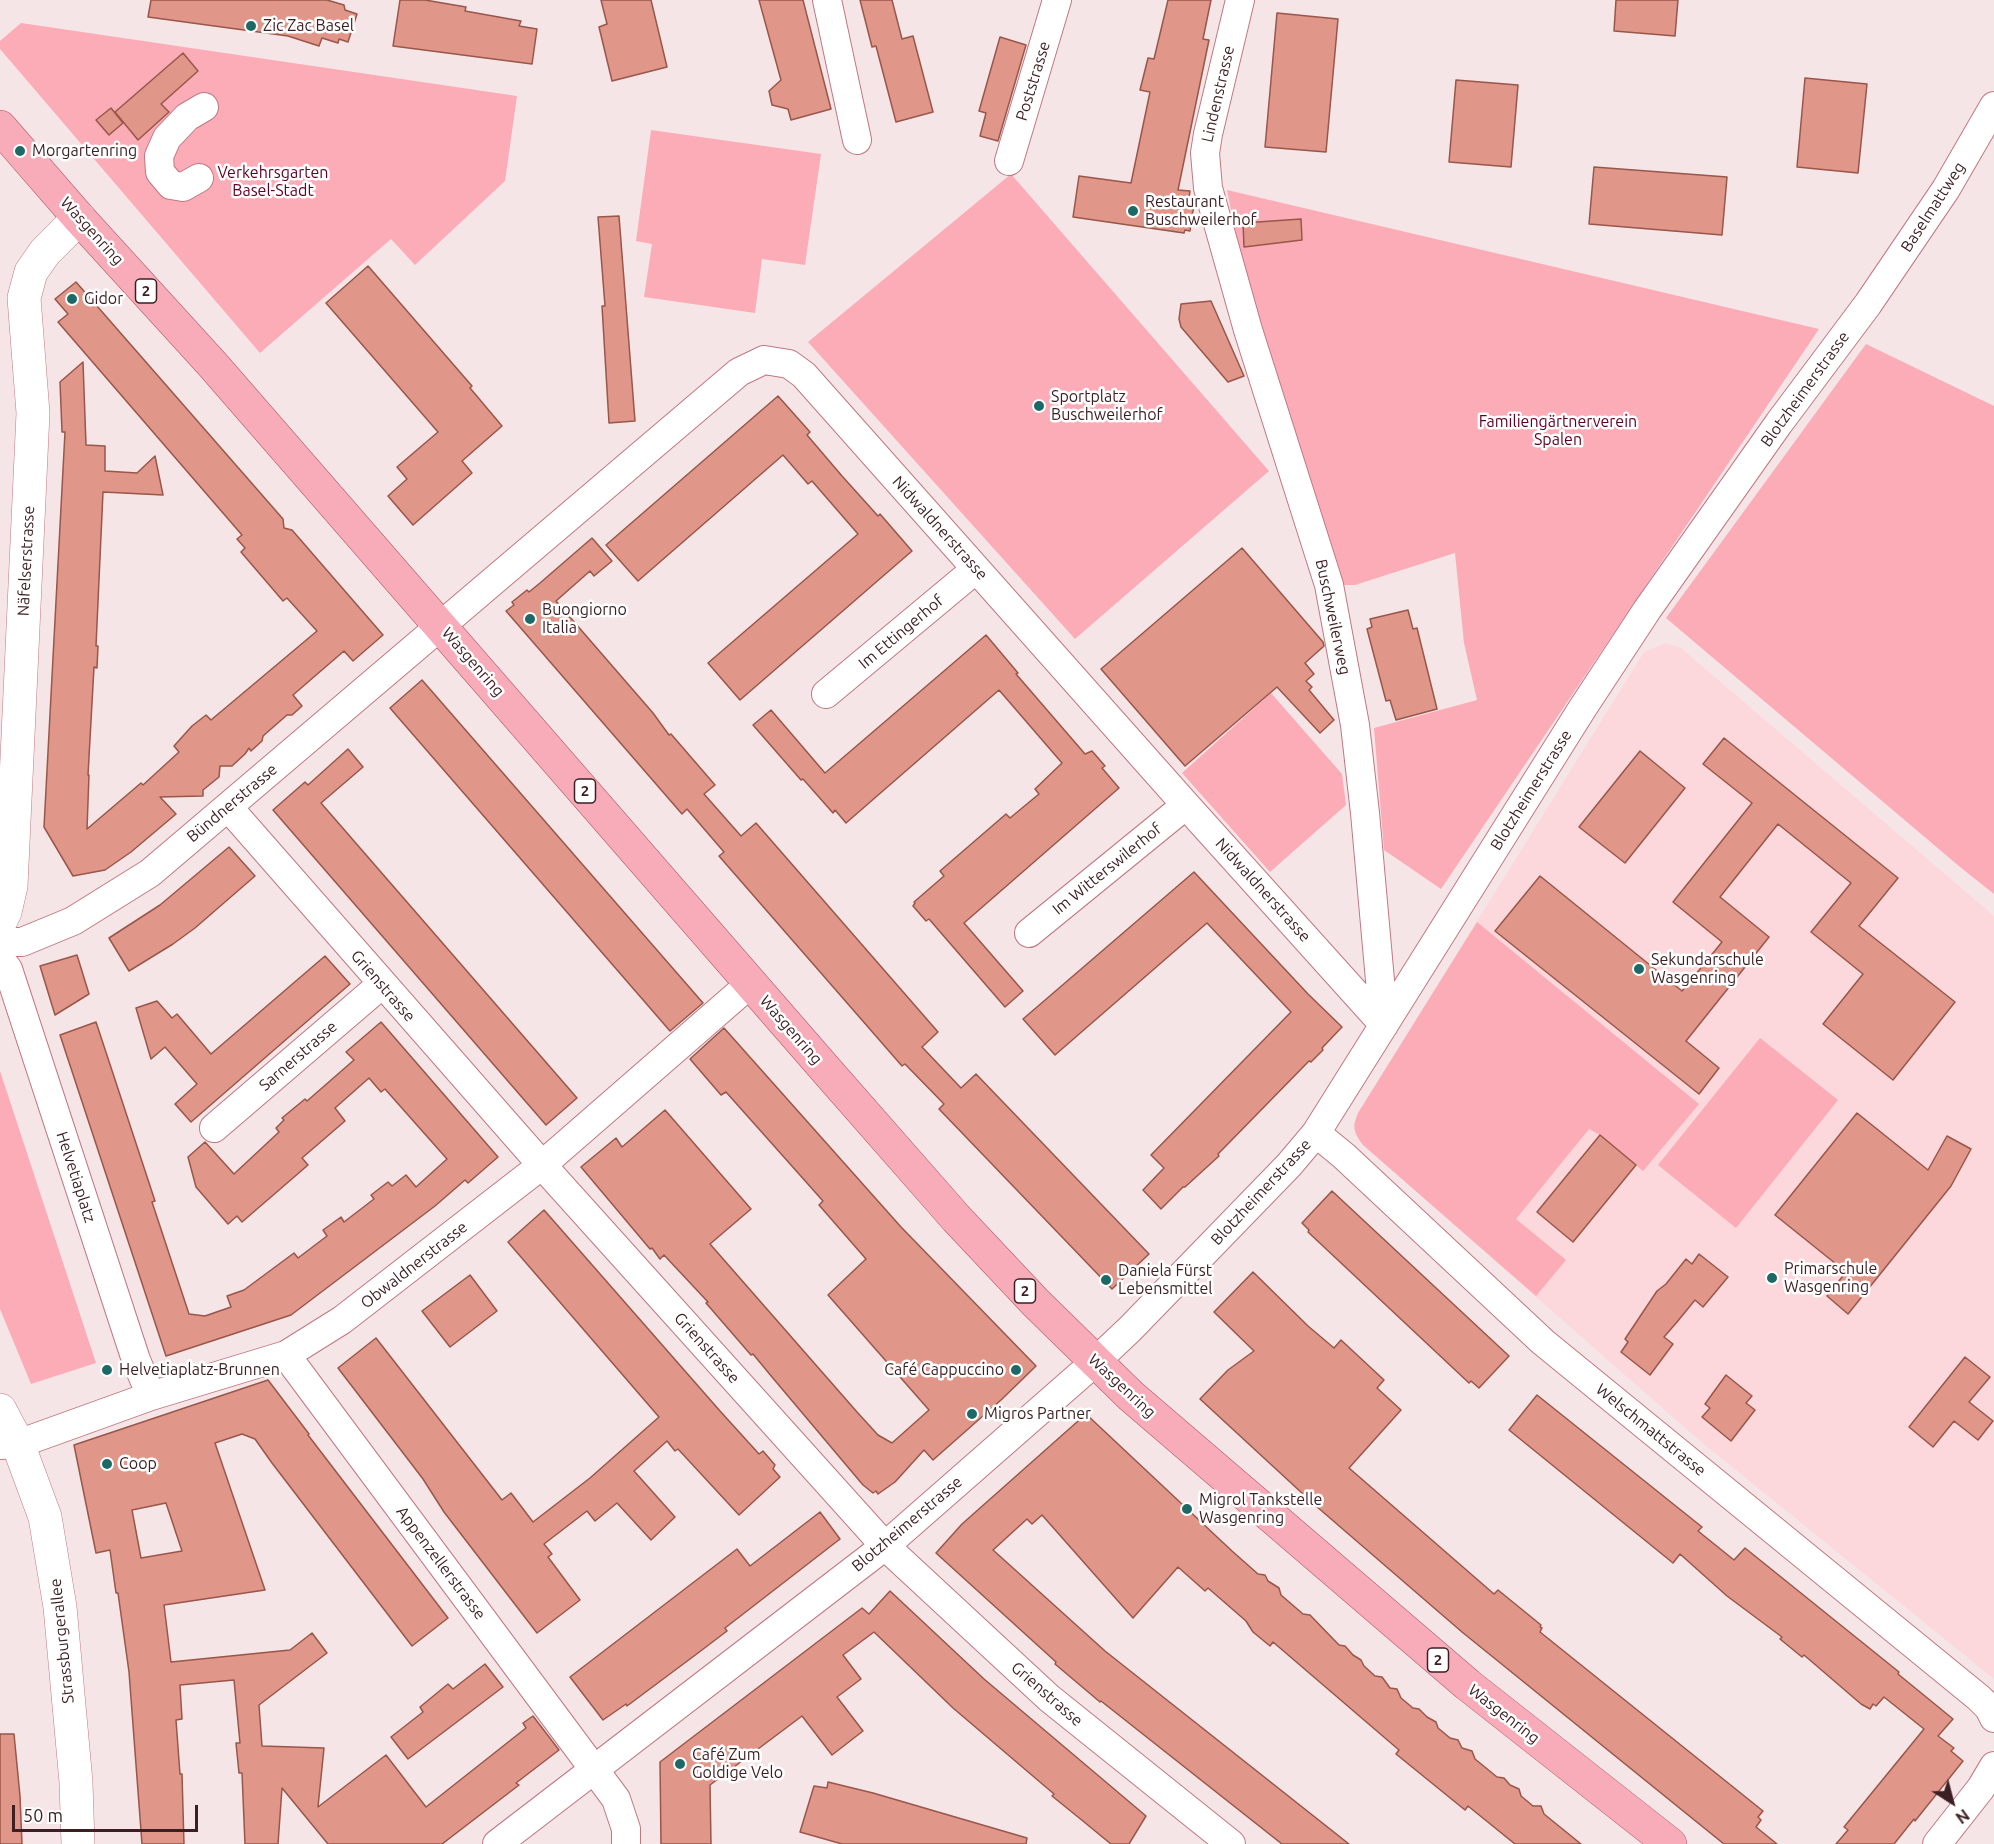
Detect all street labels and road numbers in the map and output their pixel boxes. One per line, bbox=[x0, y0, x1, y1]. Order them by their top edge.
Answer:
street label: Poststrasse bbox=[1012, 39, 1054, 123]
street label: Lindenstrasse bbox=[1198, 44, 1238, 144]
street label: Baselmattweg bbox=[1897, 158, 1969, 256]
street label: Wasgenring bbox=[56, 193, 128, 269]
road number: 2 bbox=[136, 279, 156, 303]
street label: Blotzheimerstrasse bbox=[1757, 327, 1853, 451]
street label: Nidwaldnerstrasse bbox=[888, 472, 992, 584]
street label: Näfelserstrasse bbox=[14, 505, 38, 617]
street label: Buschweilerweg bbox=[1311, 557, 1355, 677]
street label: Im Ettingerhof bbox=[855, 591, 947, 673]
street label: Wasgenring bbox=[438, 624, 508, 700]
street label: Blotzheimerstrasse bbox=[1486, 726, 1576, 854]
street label: Bündnerstrasse bbox=[183, 760, 281, 846]
road number: 2 bbox=[574, 779, 596, 803]
street label: Im Witterswilerhof bbox=[1049, 819, 1165, 919]
street label: Nidwaldnerstrasse bbox=[1211, 834, 1315, 946]
street label: Grienstrasse bbox=[347, 946, 419, 1026]
street label: Wasgenring bbox=[756, 992, 826, 1068]
street label: Sarnerstrasse bbox=[255, 1017, 341, 1095]
street label: Helvetiaplatz bbox=[52, 1129, 100, 1225]
street label: Blotzheimerstrasse bbox=[1207, 1135, 1315, 1249]
street label: Obwaldnerstrasse bbox=[357, 1217, 471, 1313]
road number: 2 bbox=[1014, 1279, 1036, 1303]
street label: Grienstrasse bbox=[670, 1309, 744, 1387]
street label: Wasgenring bbox=[1084, 1350, 1160, 1422]
street label: Welschmattstrasse bbox=[1592, 1380, 1710, 1480]
street label: Blotzheimerstrasse bbox=[848, 1472, 966, 1576]
street label: Appenzellerstrasse bbox=[392, 1503, 490, 1623]
street label: Strassburgerallee bbox=[46, 1577, 78, 1705]
road number: 2 bbox=[1428, 1648, 1448, 1672]
street label: Grienstrasse bbox=[1007, 1658, 1087, 1730]
street label: Wasgenring bbox=[1465, 1680, 1543, 1748]

